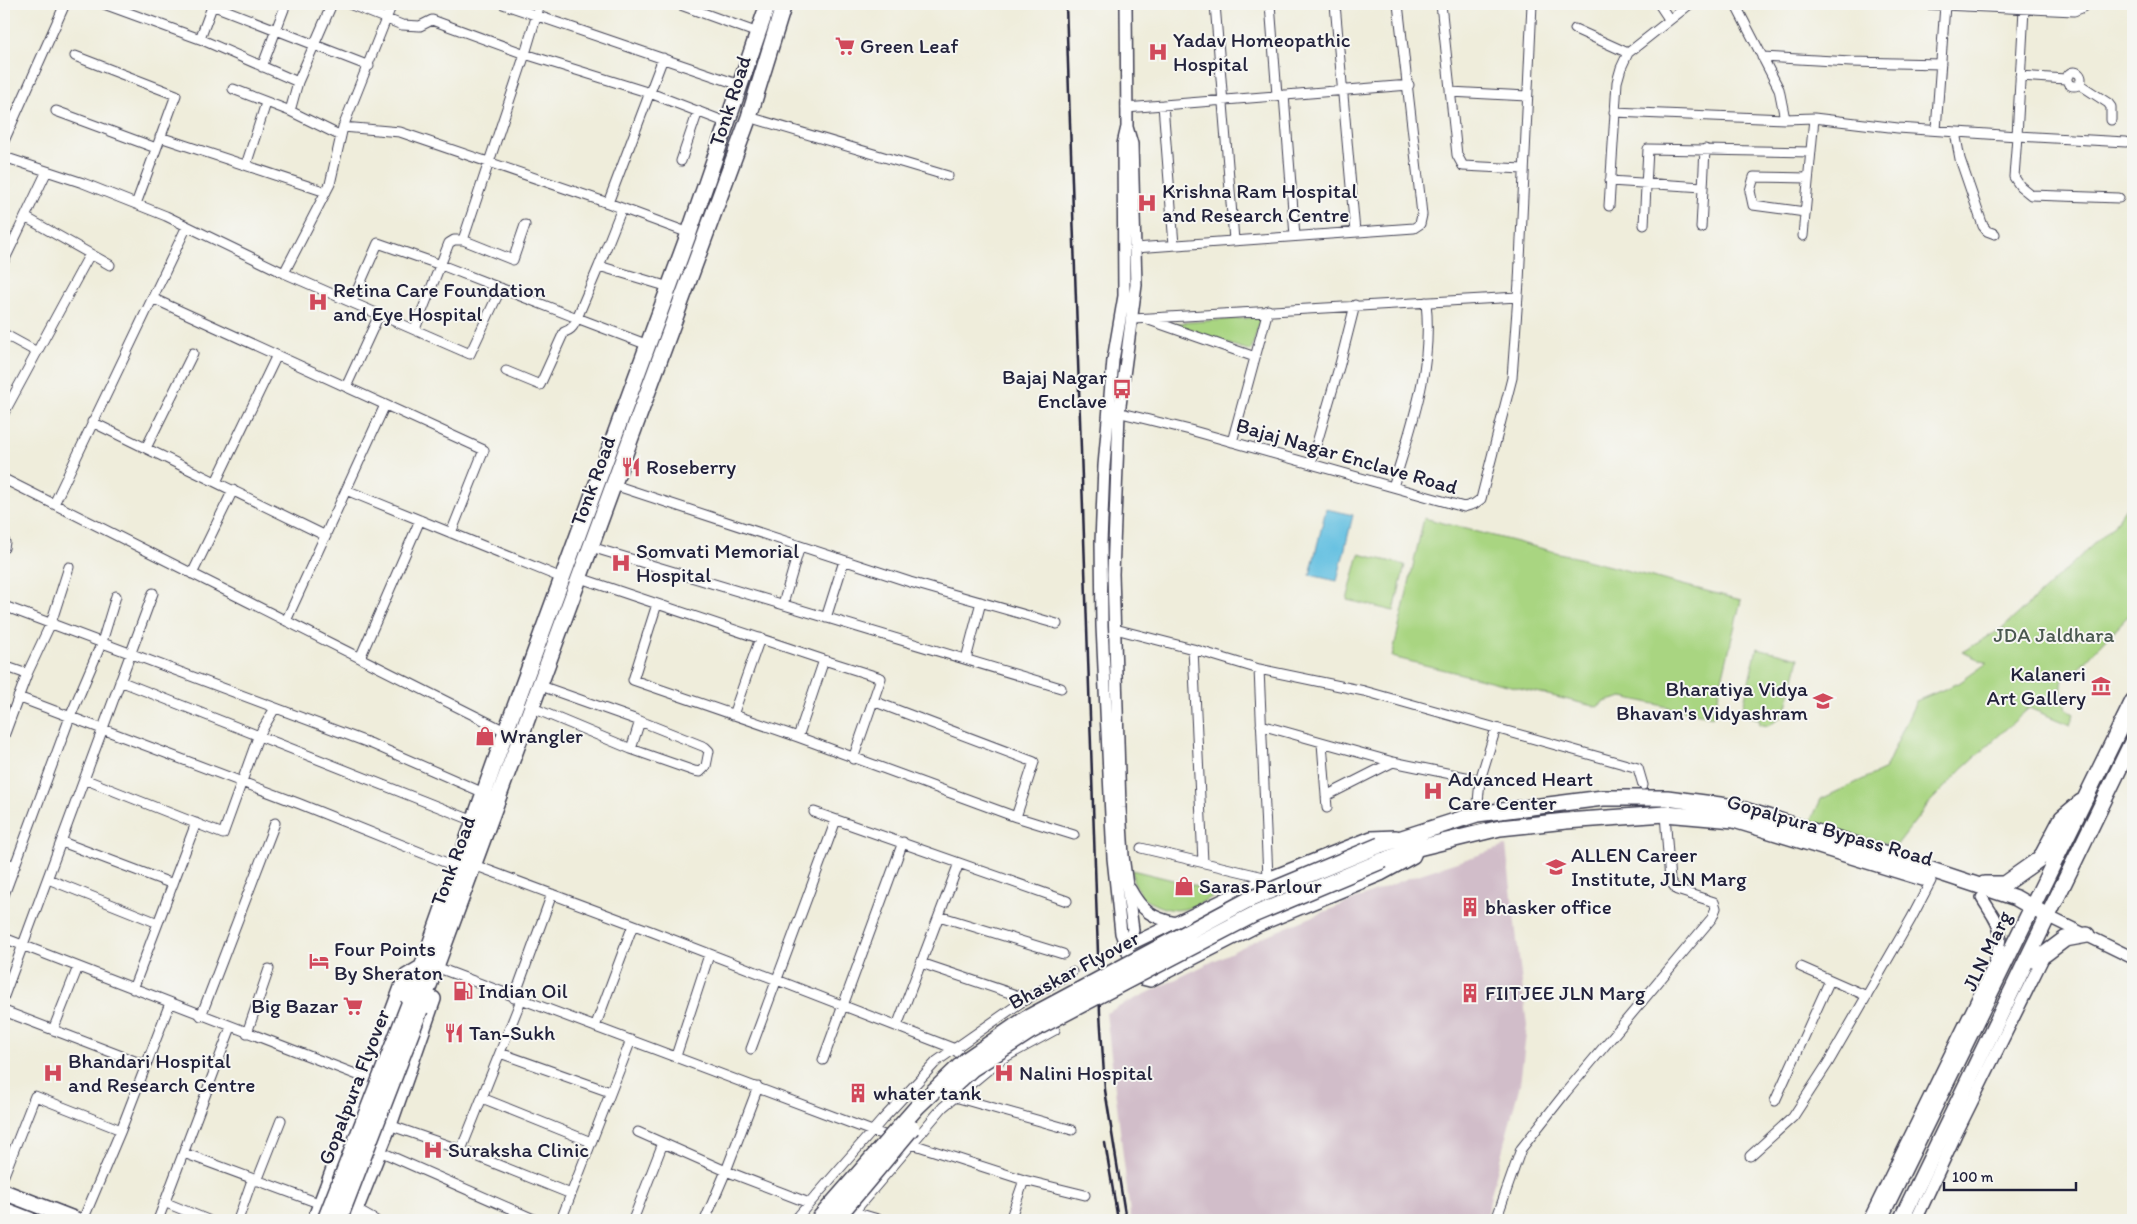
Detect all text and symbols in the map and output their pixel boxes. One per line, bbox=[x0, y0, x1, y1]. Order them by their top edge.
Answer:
place label: Yadav Homeopathic Hospital bbox=[1173, 27, 1351, 76]
place label: Green Leaf bbox=[860, 33, 958, 58]
supermarket icon: Green Leaf bbox=[834, 35, 856, 57]
hospital icon: Yadav Homeopathic Hospital bbox=[1147, 41, 1169, 63]
street label: Tonk Road bbox=[703, 52, 756, 149]
place label: Krishna Ram Hospital and Research Centre bbox=[1162, 178, 1358, 227]
hospital icon: Krishna Ram Hospital and Research Centre bbox=[1136, 192, 1158, 214]
place label: Retina Care Foundation and Eye Hospital bbox=[333, 277, 546, 326]
hospital icon: Retina Care Foundation and Eye Hospital bbox=[307, 291, 329, 313]
place label: Bajaj Nagar Enclave bbox=[1002, 364, 1108, 413]
bus stop icon: Bajaj Nagar Enclave bbox=[1111, 378, 1133, 400]
street label: Bajaj Nagar Enclave Road bbox=[1233, 412, 1461, 499]
street label: Tonk Road bbox=[565, 432, 621, 529]
place label: Roseberry bbox=[646, 454, 736, 479]
restaurant icon: Roseberry bbox=[620, 456, 642, 478]
place label: Somvati Memorial Hospital bbox=[636, 538, 799, 587]
hospital icon: Somvati Memorial Hospital bbox=[610, 552, 632, 574]
park label: JDA Jaldhara bbox=[1994, 622, 2115, 647]
place label: Kalaneri Art Gallery bbox=[1987, 661, 2086, 710]
museum icon: Kalaneri Art Gallery bbox=[2090, 675, 2112, 697]
place label: Bharatiya Vidya Bhavan's Vidyashram bbox=[1616, 676, 1808, 725]
school or university icon: Bharatiya Vidya Bhavan's Vidyashram bbox=[1812, 690, 1834, 712]
place label: Wrangler bbox=[500, 723, 583, 748]
shop icon: Wrangler bbox=[474, 725, 496, 747]
place label: Advanced Heart Care Center bbox=[1448, 766, 1593, 815]
hospital icon: Advanced Heart Care Center bbox=[1422, 780, 1444, 802]
street label: Gopalpura Bypass Road bbox=[1724, 788, 1937, 871]
street label: Tonk Road bbox=[425, 812, 481, 909]
place label: ALLEN Career Institute, JLN Marg bbox=[1571, 842, 1747, 891]
school or university icon: ALLEN Career Institute, JLN Marg bbox=[1545, 856, 1567, 878]
place label: Saras Parlour bbox=[1199, 873, 1322, 898]
shop icon: Saras Parlour bbox=[1173, 875, 1195, 897]
place label: bhasker office bbox=[1485, 894, 1612, 919]
building icon: bhasker office bbox=[1459, 896, 1481, 918]
street label: JLN Marg bbox=[1956, 906, 2017, 995]
street label: Bhaskar Flyover bbox=[1004, 925, 1143, 1014]
place label: Four Points By Sheraton bbox=[334, 936, 443, 985]
hotel icon: Four Points By Sheraton bbox=[308, 950, 330, 972]
place label: Indian Oil bbox=[478, 978, 568, 1003]
fuel station icon: Indian Oil bbox=[452, 980, 474, 1002]
place label: FIITJEE JLN Marg bbox=[1485, 980, 1646, 1005]
building icon: FIITJEE JLN Marg bbox=[1459, 982, 1481, 1004]
place label: Big Bazar bbox=[251, 993, 339, 1018]
supermarket icon: Big Bazar bbox=[342, 995, 364, 1017]
street label: Gopalpura Flyover bbox=[312, 1005, 395, 1168]
place label: Tan-Sukh bbox=[469, 1020, 555, 1045]
restaurant icon: Tan-Sukh bbox=[443, 1022, 465, 1044]
place label: Bhandari Hospital and Research Centre bbox=[68, 1048, 255, 1097]
place label: Nalini Hospital bbox=[1019, 1060, 1153, 1085]
hospital icon: Bhandari Hospital and Research Centre bbox=[42, 1062, 64, 1084]
hospital icon: Nalini Hospital bbox=[993, 1062, 1015, 1084]
place label: whater tank bbox=[873, 1080, 982, 1105]
building icon: whater tank bbox=[847, 1082, 869, 1104]
place label: Suraksha Clinic bbox=[448, 1137, 589, 1162]
hospital icon: Suraksha Clinic bbox=[422, 1139, 444, 1161]
scale bar bbox=[1944, 1159, 2077, 1191]
text: 100 m bbox=[1952, 1168, 1994, 1186]

